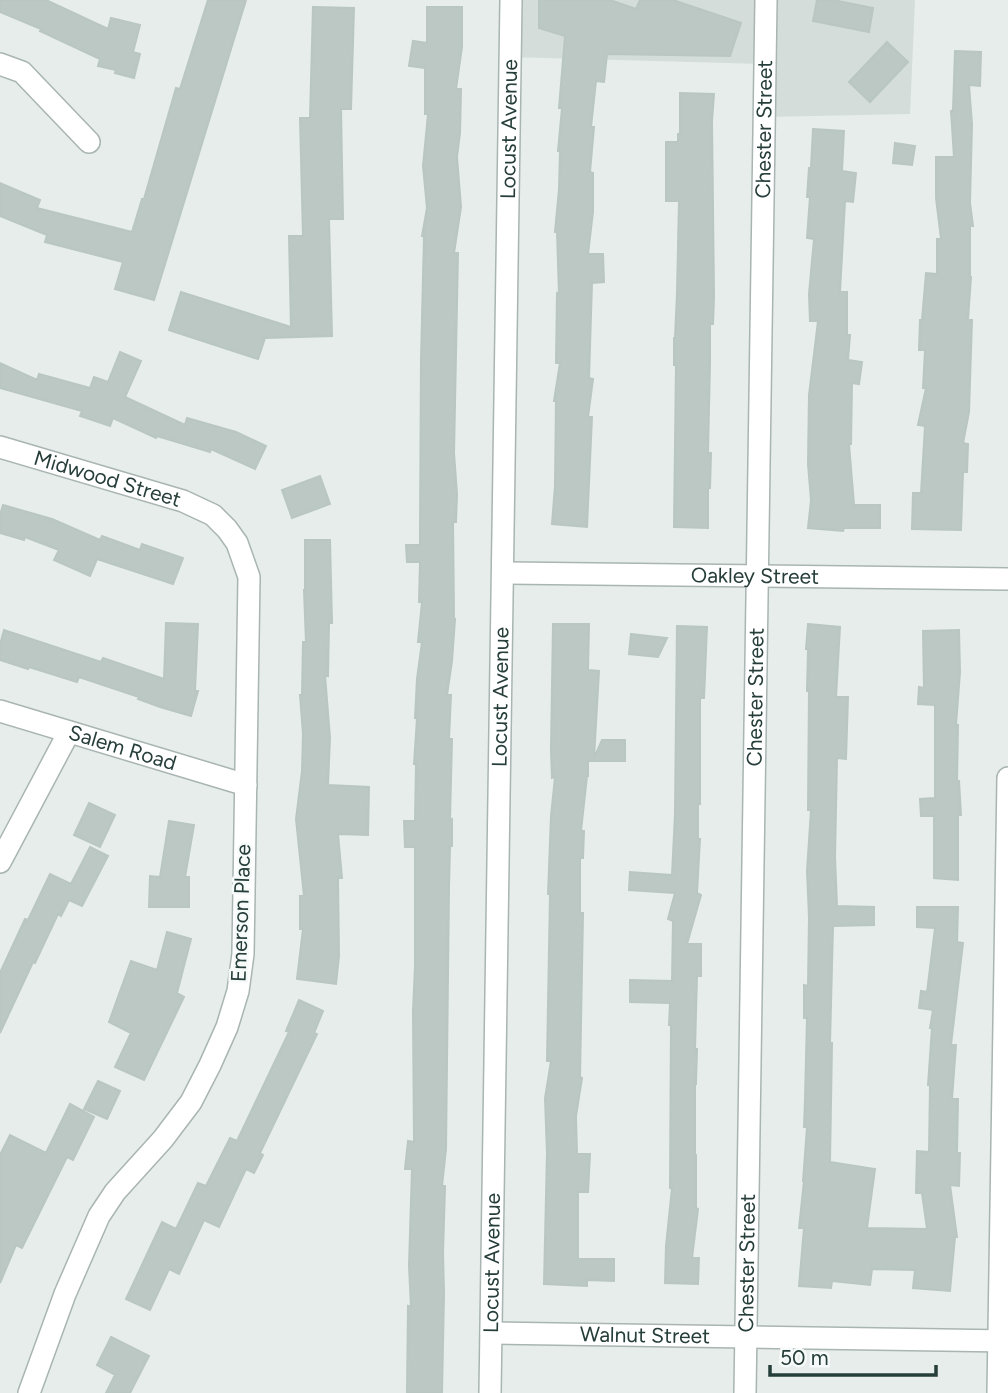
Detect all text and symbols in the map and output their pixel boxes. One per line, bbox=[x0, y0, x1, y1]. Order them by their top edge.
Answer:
street label: Locust Avenue bbox=[495, 59, 522, 199]
street label: Chester Street bbox=[750, 60, 777, 199]
street label: Midwood Street bbox=[31, 445, 184, 512]
street label: Oakley Street bbox=[691, 562, 819, 589]
street label: Locust Avenue bbox=[486, 627, 514, 767]
street label: Chester Street bbox=[741, 628, 769, 767]
street label: Salem Road bbox=[66, 719, 180, 775]
street label: Emerson Place bbox=[226, 844, 255, 982]
street label: Locust Avenue bbox=[478, 1193, 505, 1333]
street label: Chester Street bbox=[733, 1193, 760, 1333]
street label: Walnut Street bbox=[580, 1321, 710, 1348]
scale bar bbox=[770, 1334, 936, 1378]
text: 50 m bbox=[780, 1345, 829, 1370]

